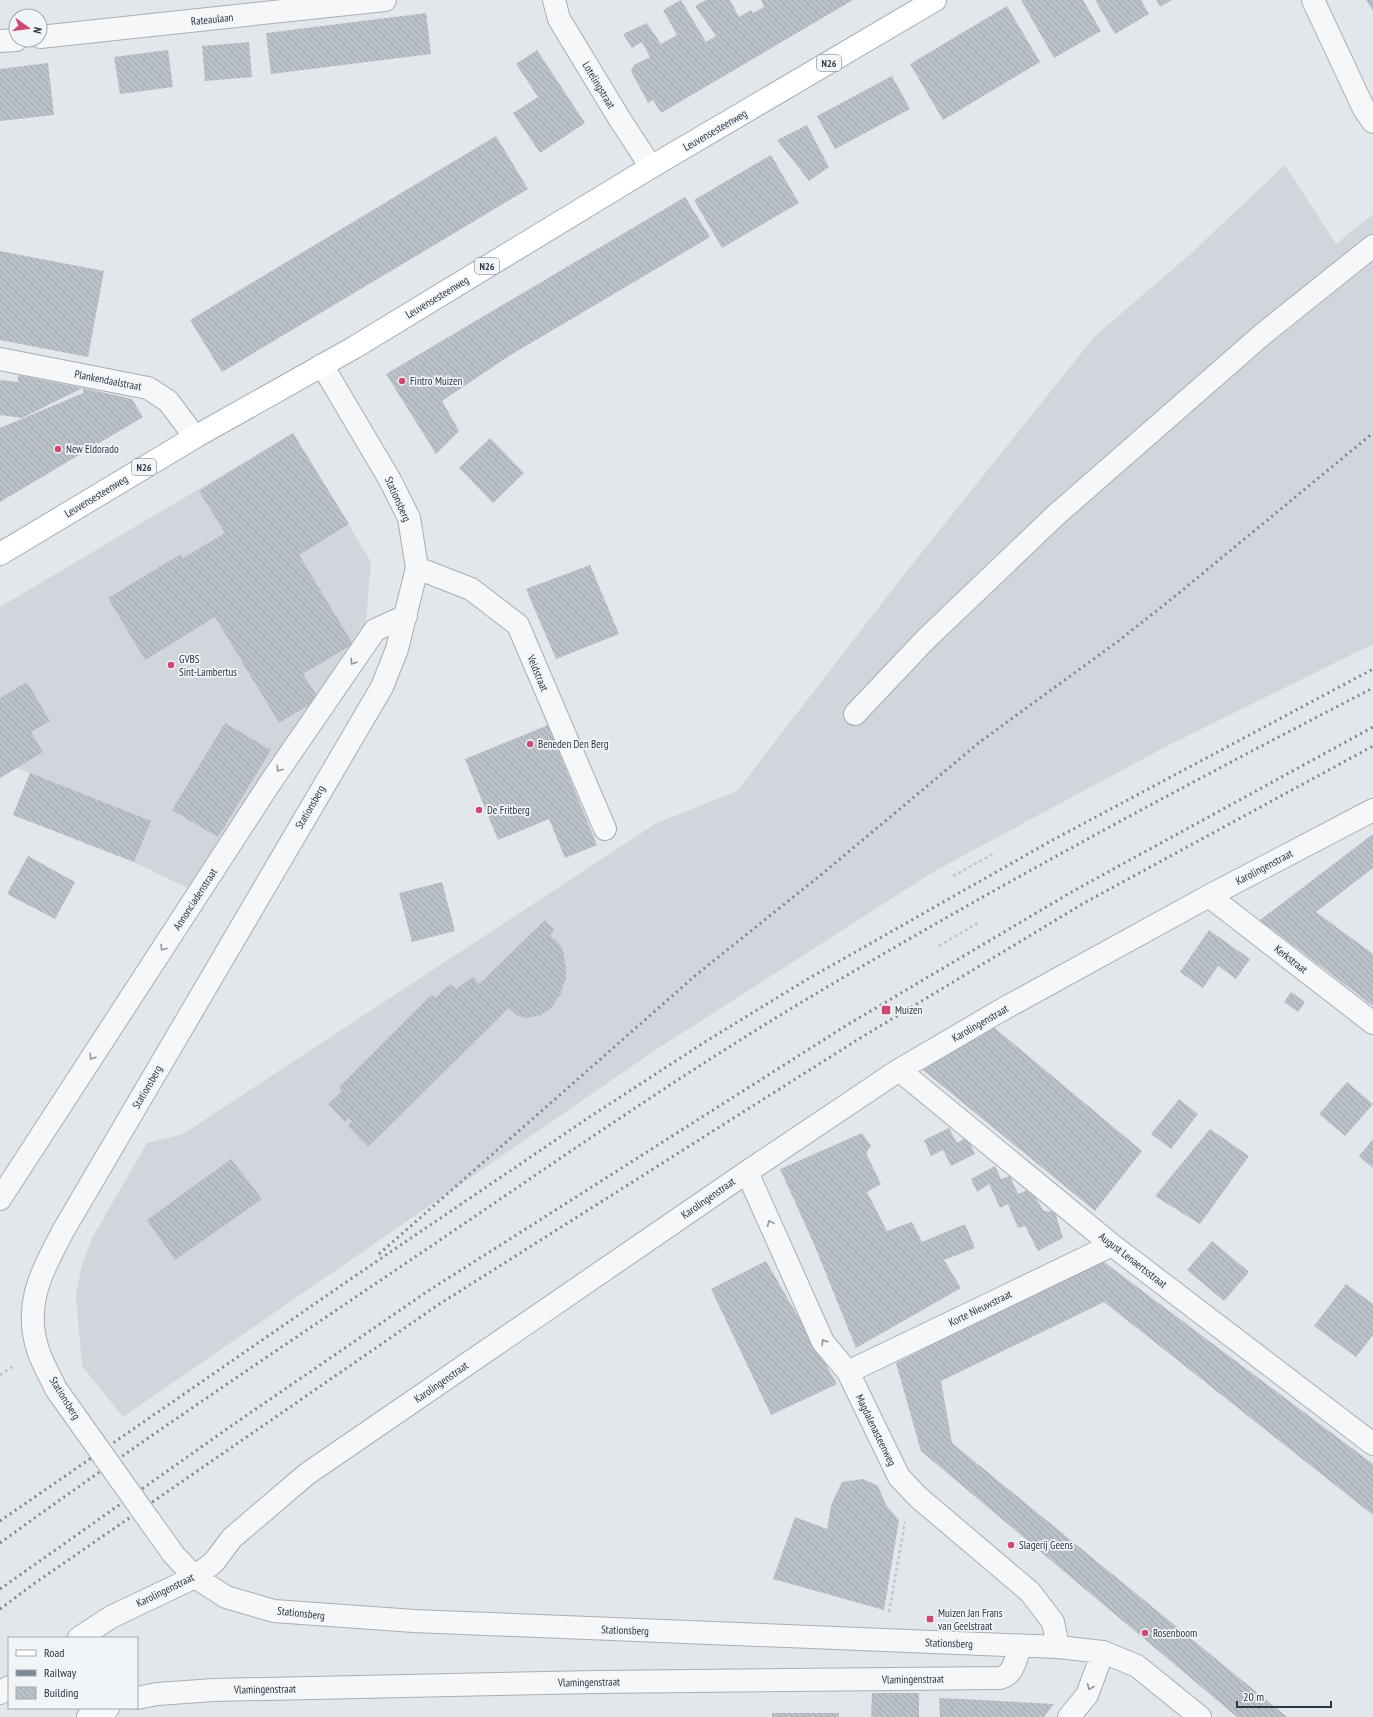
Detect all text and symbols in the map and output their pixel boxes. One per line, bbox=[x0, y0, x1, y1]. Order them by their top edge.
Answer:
north arrow bbox=[8, 8, 48, 48]
street label: Rateaulaan bbox=[190, 10, 234, 28]
text: N bbox=[30, 26, 45, 35]
road number: N26 bbox=[817, 55, 841, 71]
street label: Lotelingstraat bbox=[579, 59, 619, 111]
street label: Leuvensesteenweg bbox=[681, 106, 750, 154]
road number: N26 bbox=[475, 258, 499, 274]
street label: Leuvensesteenweg bbox=[403, 272, 471, 321]
street label: Plankendaalstraat bbox=[73, 367, 143, 393]
place label: Fintro Muizen bbox=[410, 374, 462, 388]
marker: Fintro Muizen bbox=[397, 376, 407, 386]
place label: New Eldorado bbox=[66, 442, 119, 456]
marker: New Eldorado bbox=[53, 444, 63, 454]
road number: N26 bbox=[132, 459, 156, 475]
street label: Leuvensesteenweg bbox=[62, 471, 130, 520]
street label: Stationsberg bbox=[382, 474, 414, 524]
place label: GVBS Sint-Lambertus bbox=[179, 652, 237, 679]
street label: Veldstraat bbox=[524, 652, 552, 693]
one-way arrow bbox=[351, 657, 358, 664]
marker: GVBS Sint-Lambertus bbox=[166, 660, 176, 670]
place label: Beneden Den Berg bbox=[538, 737, 609, 751]
marker: Beneden Den Berg bbox=[525, 739, 535, 749]
one-way arrow bbox=[276, 765, 284, 772]
street label: Stationsberg bbox=[292, 783, 328, 831]
place label: De Fritberg bbox=[487, 803, 530, 817]
marker: De Fritberg bbox=[474, 805, 484, 815]
street label: Karolingenstraat bbox=[1233, 846, 1295, 888]
street label: Annonciadenstraat bbox=[170, 865, 220, 933]
street label: Kerkstraat bbox=[1272, 942, 1310, 976]
one-way arrow bbox=[160, 944, 167, 951]
street label: Karolingenstraat bbox=[949, 1001, 1011, 1045]
place label: Muizen bbox=[895, 1003, 923, 1017]
marker: Muizen bbox=[880, 1004, 892, 1016]
one-way arrow bbox=[89, 1053, 97, 1060]
street label: Stationsberg bbox=[129, 1063, 165, 1111]
street label: Karolingenstraat bbox=[678, 1174, 738, 1222]
one-way arrow bbox=[767, 1220, 775, 1228]
street label: August Lenaertsstraat bbox=[1096, 1229, 1170, 1291]
street label: Korte Nieuwstraat bbox=[946, 1287, 1014, 1329]
one-way arrow bbox=[821, 1339, 828, 1346]
street label: Karolingenstraat bbox=[411, 1358, 471, 1406]
street label: Stationsberg bbox=[46, 1374, 84, 1422]
street label: Magdalenasteenweg bbox=[853, 1392, 899, 1468]
place label: Slagerij Geens bbox=[1019, 1538, 1073, 1552]
marker: Slagerij Geens bbox=[1006, 1540, 1016, 1550]
street label: Karolingenstraat bbox=[134, 1570, 196, 1610]
street label: Stationsberg bbox=[276, 1604, 326, 1622]
place label: Muizen Jan Frans van Geelstraat bbox=[938, 1606, 1003, 1633]
marker: Muizen Jan Frans van Geelstraat bbox=[925, 1614, 935, 1624]
street label: Stationsberg bbox=[601, 1622, 649, 1638]
place label: Rosenboom bbox=[1153, 1626, 1197, 1640]
marker: Rosenboom bbox=[1140, 1628, 1150, 1638]
street label: Stationsberg bbox=[925, 1635, 973, 1651]
legend bbox=[8, 1637, 138, 1709]
text: Road bbox=[44, 1645, 64, 1660]
text: Railway bbox=[44, 1665, 77, 1680]
street label: Vlamingenstraat bbox=[881, 1671, 944, 1687]
street label: Vlamingenstraat bbox=[557, 1674, 620, 1690]
street label: Vlamingenstraat bbox=[233, 1681, 296, 1697]
one-way arrow bbox=[1087, 1683, 1095, 1690]
scale bar bbox=[1237, 1683, 1331, 1709]
text: Building bbox=[44, 1685, 79, 1700]
text: 20 m bbox=[1243, 1689, 1264, 1704]

